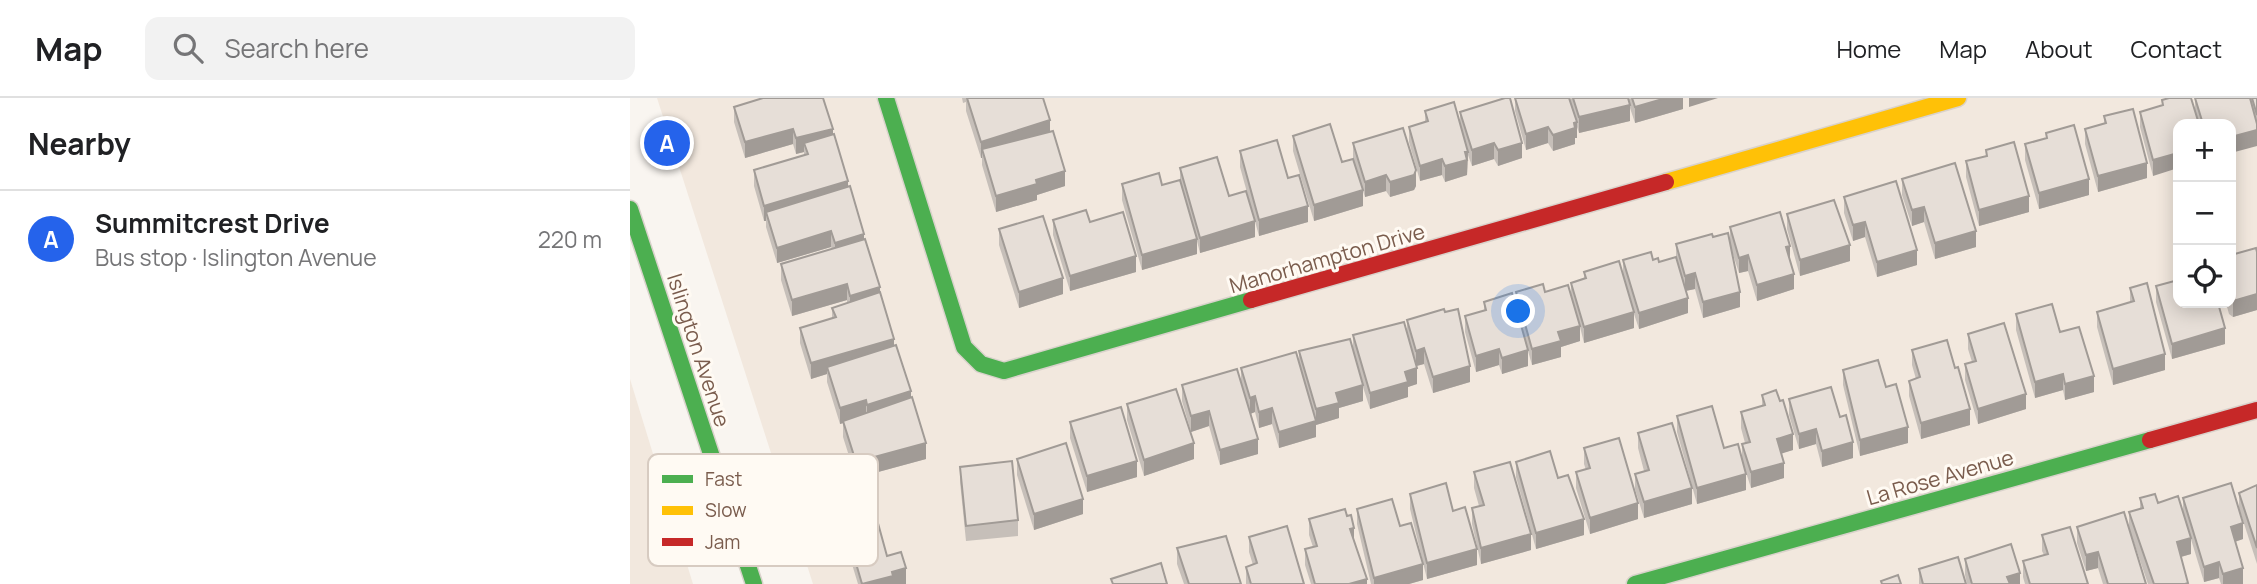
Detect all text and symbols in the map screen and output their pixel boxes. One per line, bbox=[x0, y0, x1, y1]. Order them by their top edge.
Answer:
search box bbox=[145, 17, 635, 80]
text: Map bbox=[35, 26, 103, 71]
icon: search bbox=[169, 29, 207, 67]
text: Search here bbox=[225, 30, 369, 66]
text: Home bbox=[1836, 32, 1901, 65]
text: Map bbox=[1939, 32, 1987, 65]
text: About bbox=[2025, 32, 2093, 65]
text: Contact bbox=[2131, 32, 2222, 65]
pin: A bbox=[644, 117, 690, 169]
map controls bbox=[2173, 119, 2236, 308]
button: + bbox=[2173, 119, 2236, 182]
text: Nearby bbox=[28, 123, 131, 164]
button: − bbox=[2173, 182, 2236, 245]
text: Summitcrest Drive bbox=[95, 205, 330, 241]
street label: Manorhampton Drive bbox=[1226, 217, 1428, 299]
text: A bbox=[43, 223, 59, 255]
text: 220 m bbox=[538, 223, 602, 255]
text: Bus stop · Islington Avenue bbox=[95, 241, 377, 273]
button: locate bbox=[2173, 245, 2236, 308]
street label: Islington Avenue bbox=[661, 270, 737, 430]
your location bbox=[1501, 294, 1535, 328]
street label: La Rose Avenue bbox=[1863, 443, 2017, 511]
legend bbox=[648, 454, 878, 566]
text: Fast bbox=[705, 466, 742, 492]
text: Slow bbox=[705, 497, 747, 523]
text: Jam bbox=[705, 529, 740, 555]

